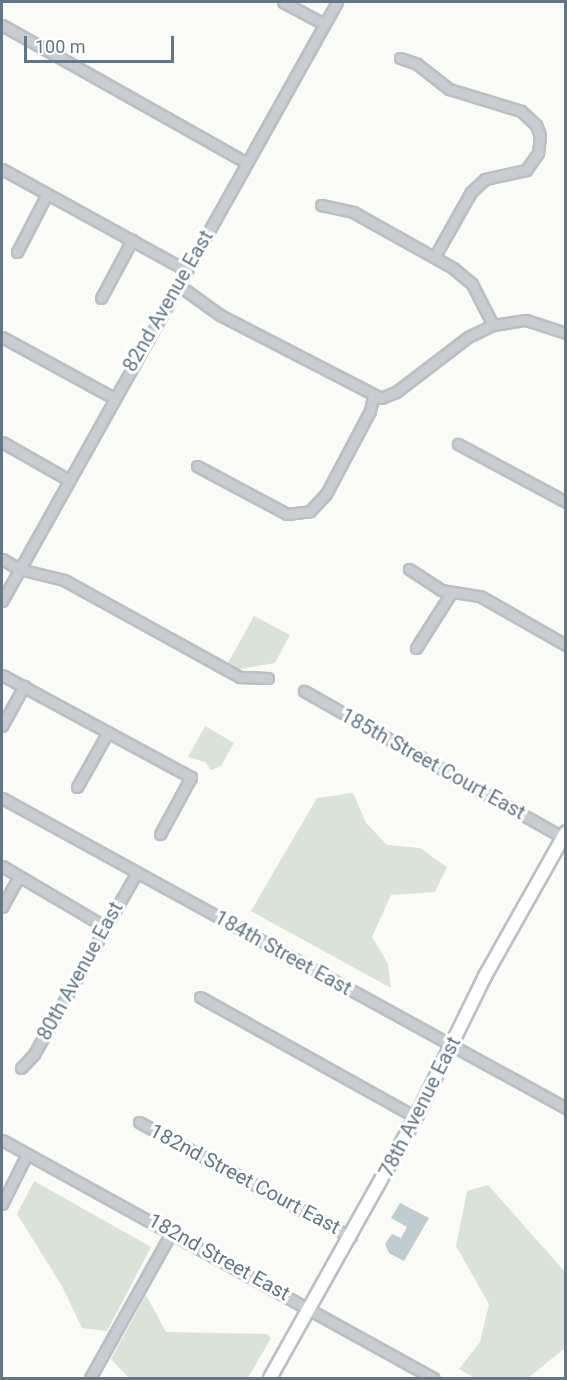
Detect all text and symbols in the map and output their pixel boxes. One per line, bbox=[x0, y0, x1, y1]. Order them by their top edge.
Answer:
scale bar bbox=[27, 24, 177, 62]
text: 100 m bbox=[35, 36, 86, 57]
street label: 82nd Avenue East bbox=[118, 226, 218, 376]
street label: 185th Street Court East bbox=[337, 703, 529, 825]
street label: 80th Avenue East bbox=[32, 898, 128, 1044]
street label: 184th Street East bbox=[210, 905, 356, 1001]
street label: 78th Avenue East bbox=[374, 1033, 466, 1181]
street label: 182nd Street Court East bbox=[146, 1119, 344, 1239]
street label: 182nd Street East bbox=[144, 1208, 294, 1306]

